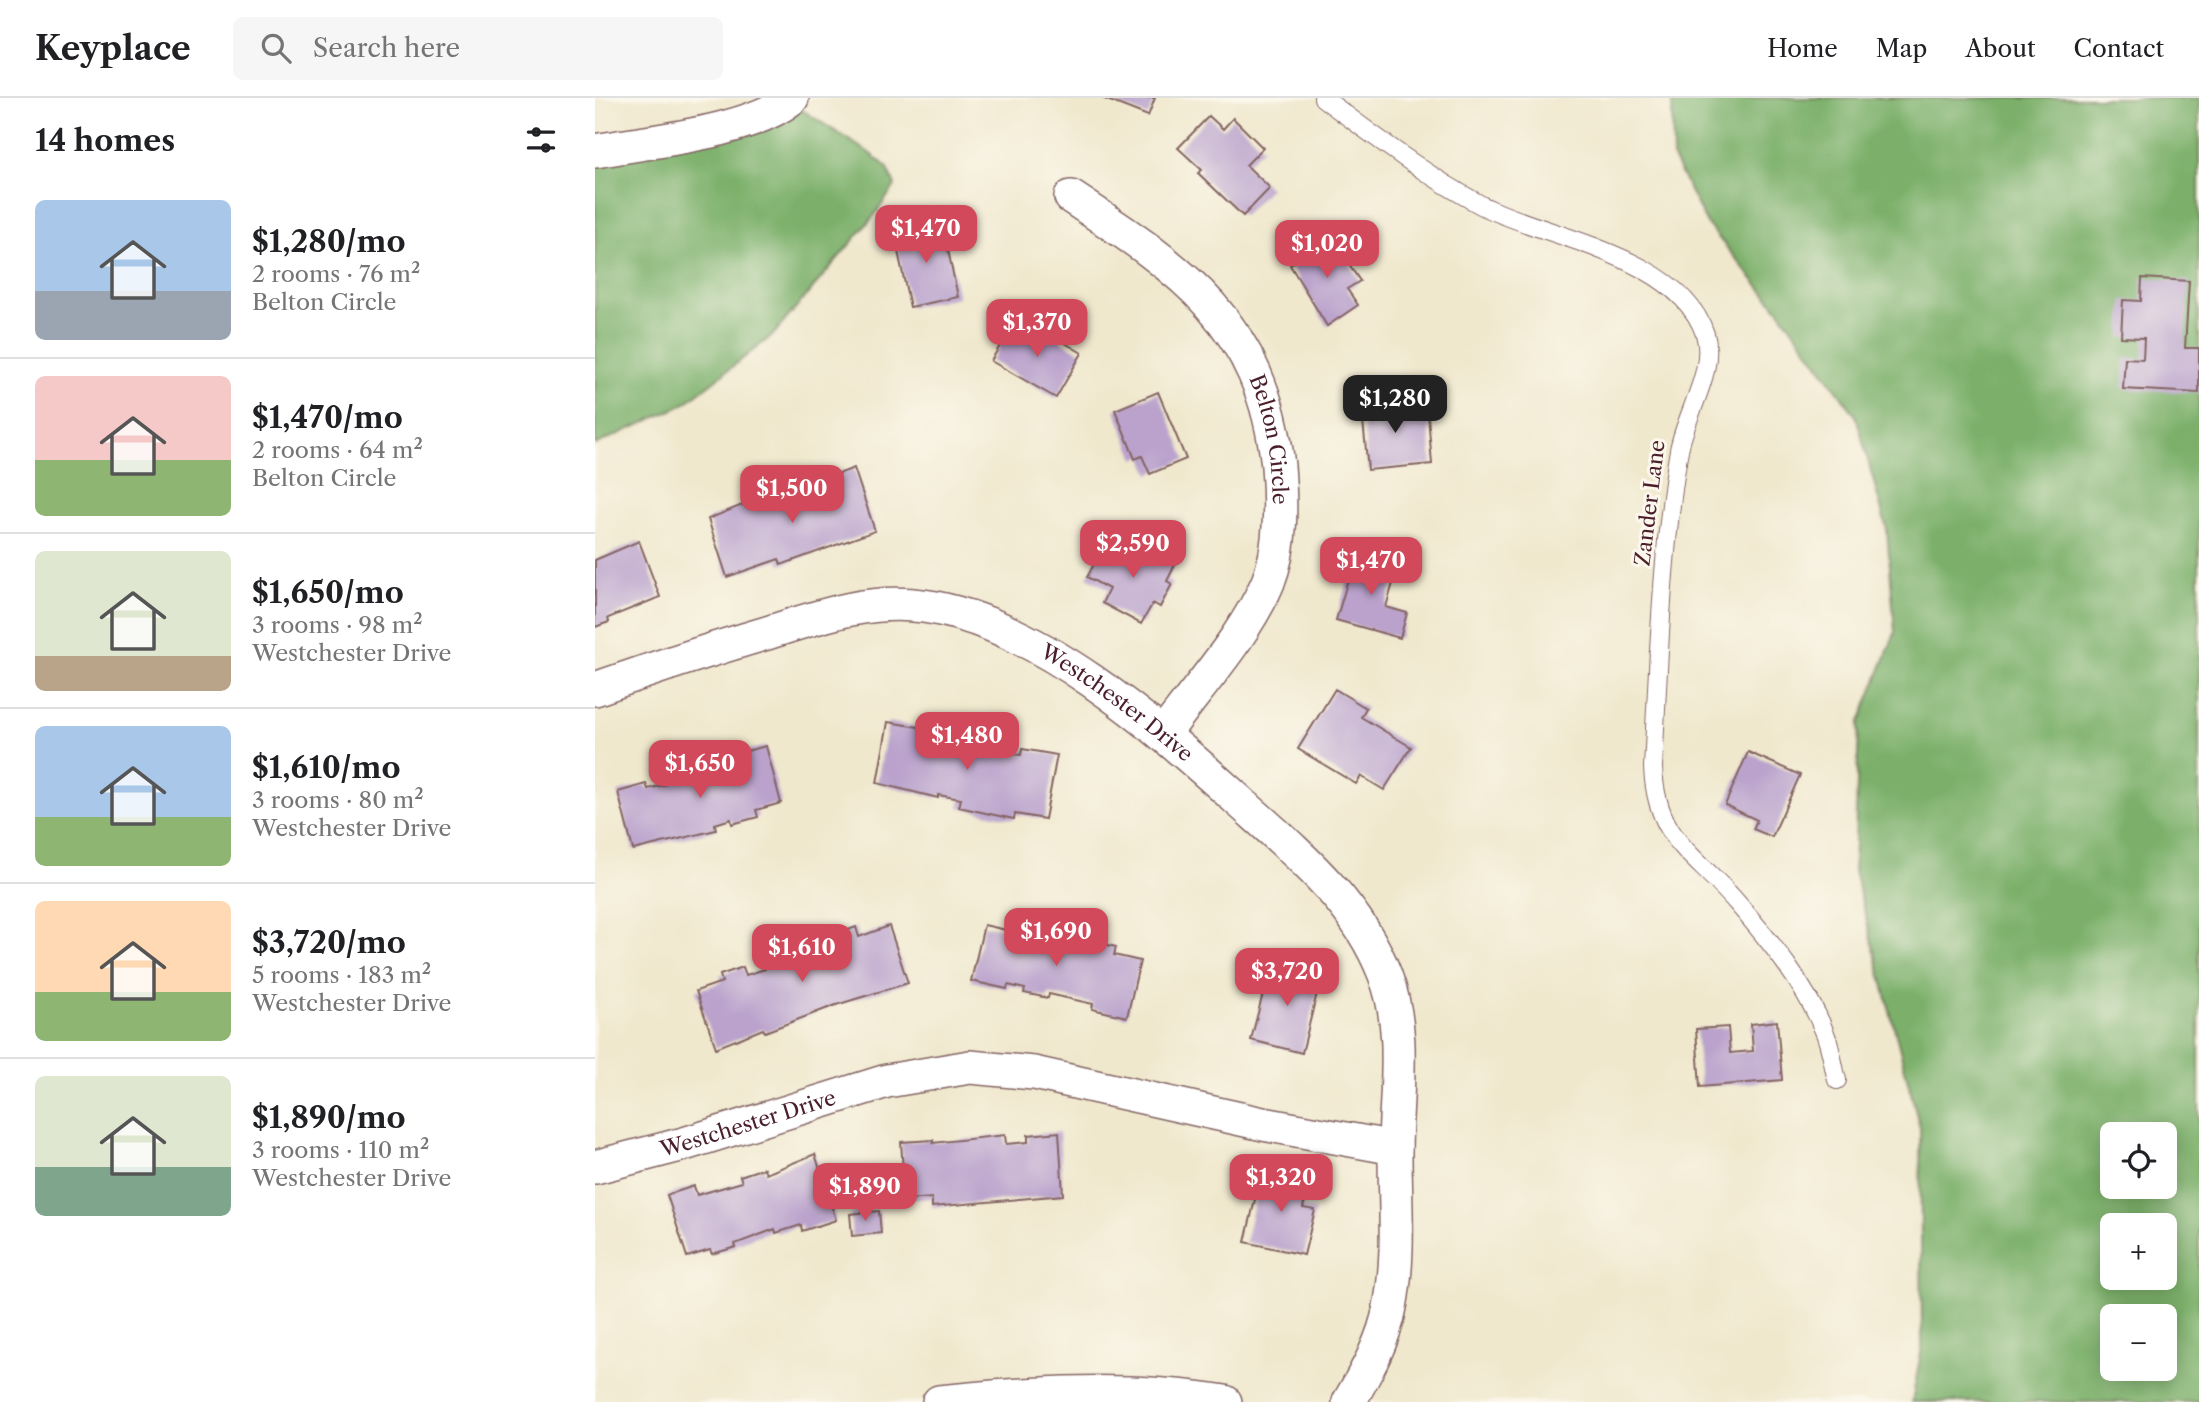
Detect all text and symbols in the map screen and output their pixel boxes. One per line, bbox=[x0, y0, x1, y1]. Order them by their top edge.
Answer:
search box bbox=[233, 17, 723, 80]
text: Keyplace bbox=[35, 28, 191, 69]
icon: search bbox=[257, 29, 295, 67]
text: Search here bbox=[313, 32, 460, 64]
text: Home bbox=[1767, 34, 1838, 63]
text: Map bbox=[1876, 34, 1927, 63]
text: About bbox=[1965, 34, 2036, 63]
text: Contact bbox=[2074, 34, 2164, 63]
icon: filters bbox=[522, 121, 560, 159]
text: 14 homes bbox=[35, 122, 175, 159]
pin: $1,470 bbox=[869, 206, 983, 265]
text: $1,470 bbox=[891, 214, 961, 242]
pin: $1,020 bbox=[1270, 220, 1384, 280]
text: $1,280/mo bbox=[252, 223, 406, 260]
icon: home bbox=[91, 228, 175, 312]
text: $1,020 bbox=[1291, 229, 1363, 257]
text: 2 rooms · 76 m² bbox=[252, 260, 420, 288]
text: Belton Circle bbox=[252, 288, 396, 316]
pin: $1,370 bbox=[980, 300, 1094, 359]
text: $1,370 bbox=[1002, 308, 1072, 336]
street label: Belton Circle bbox=[1244, 371, 1293, 505]
pin: $1,280 bbox=[1338, 376, 1452, 435]
text: $1,280 bbox=[1359, 384, 1431, 412]
text: $1,470/mo bbox=[252, 399, 403, 436]
icon: home bbox=[91, 404, 175, 488]
text: 2 rooms · 64 m² bbox=[252, 436, 423, 464]
street label: Zander Lane bbox=[1629, 439, 1670, 567]
text: Belton Circle bbox=[252, 464, 396, 492]
pin: $1,500 bbox=[735, 466, 849, 525]
text: $1,500 bbox=[756, 474, 828, 502]
pin: $2,590 bbox=[1076, 520, 1190, 580]
text: $2,590 bbox=[1096, 529, 1170, 557]
pin: $1,470 bbox=[1314, 538, 1428, 597]
text: $1,470 bbox=[1336, 546, 1406, 574]
text: $1,650/mo bbox=[252, 574, 404, 611]
icon: home bbox=[91, 579, 175, 663]
text: 3 rooms · 98 m² bbox=[252, 611, 423, 639]
street label: Westchester Drive bbox=[1036, 638, 1198, 767]
text: Westchester Drive bbox=[252, 639, 452, 667]
pin: $1,480 bbox=[910, 712, 1024, 772]
text: $1,480 bbox=[931, 721, 1003, 749]
pin: $1,650 bbox=[643, 740, 757, 800]
text: $1,610/mo bbox=[252, 749, 400, 786]
text: $1,650 bbox=[665, 749, 735, 777]
icon: home bbox=[91, 754, 175, 838]
text: 3 rooms · 80 m² bbox=[252, 786, 424, 814]
text: Westchester Drive bbox=[252, 814, 452, 842]
pin: $1,690 bbox=[999, 908, 1113, 968]
text: $1,690 bbox=[1020, 917, 1092, 945]
text: $3,720/mo bbox=[252, 924, 406, 961]
pin: $1,610 bbox=[745, 924, 859, 984]
icon: home bbox=[91, 929, 175, 1013]
text: $1,610 bbox=[768, 933, 836, 961]
pin: $3,720 bbox=[1230, 948, 1344, 1008]
text: $3,720 bbox=[1251, 957, 1323, 985]
text: 5 rooms · 183 m² bbox=[252, 961, 431, 989]
text: Westchester Drive bbox=[252, 989, 452, 1017]
street label: Westchester Drive bbox=[656, 1085, 839, 1162]
text: $1,890/mo bbox=[252, 1099, 406, 1136]
icon: home bbox=[91, 1104, 175, 1188]
map controls bbox=[2100, 1122, 2177, 1381]
button: locate bbox=[2100, 1122, 2177, 1199]
text: 3 rooms · 110 m² bbox=[252, 1136, 429, 1164]
pin: $1,320 bbox=[1224, 1154, 1338, 1214]
text: $1,320 bbox=[1246, 1163, 1316, 1191]
text: Westchester Drive bbox=[252, 1164, 452, 1192]
pin: $1,890 bbox=[808, 1164, 922, 1223]
text: $1,890 bbox=[829, 1172, 901, 1200]
button: + bbox=[2100, 1213, 2177, 1290]
button: − bbox=[2100, 1304, 2177, 1381]

